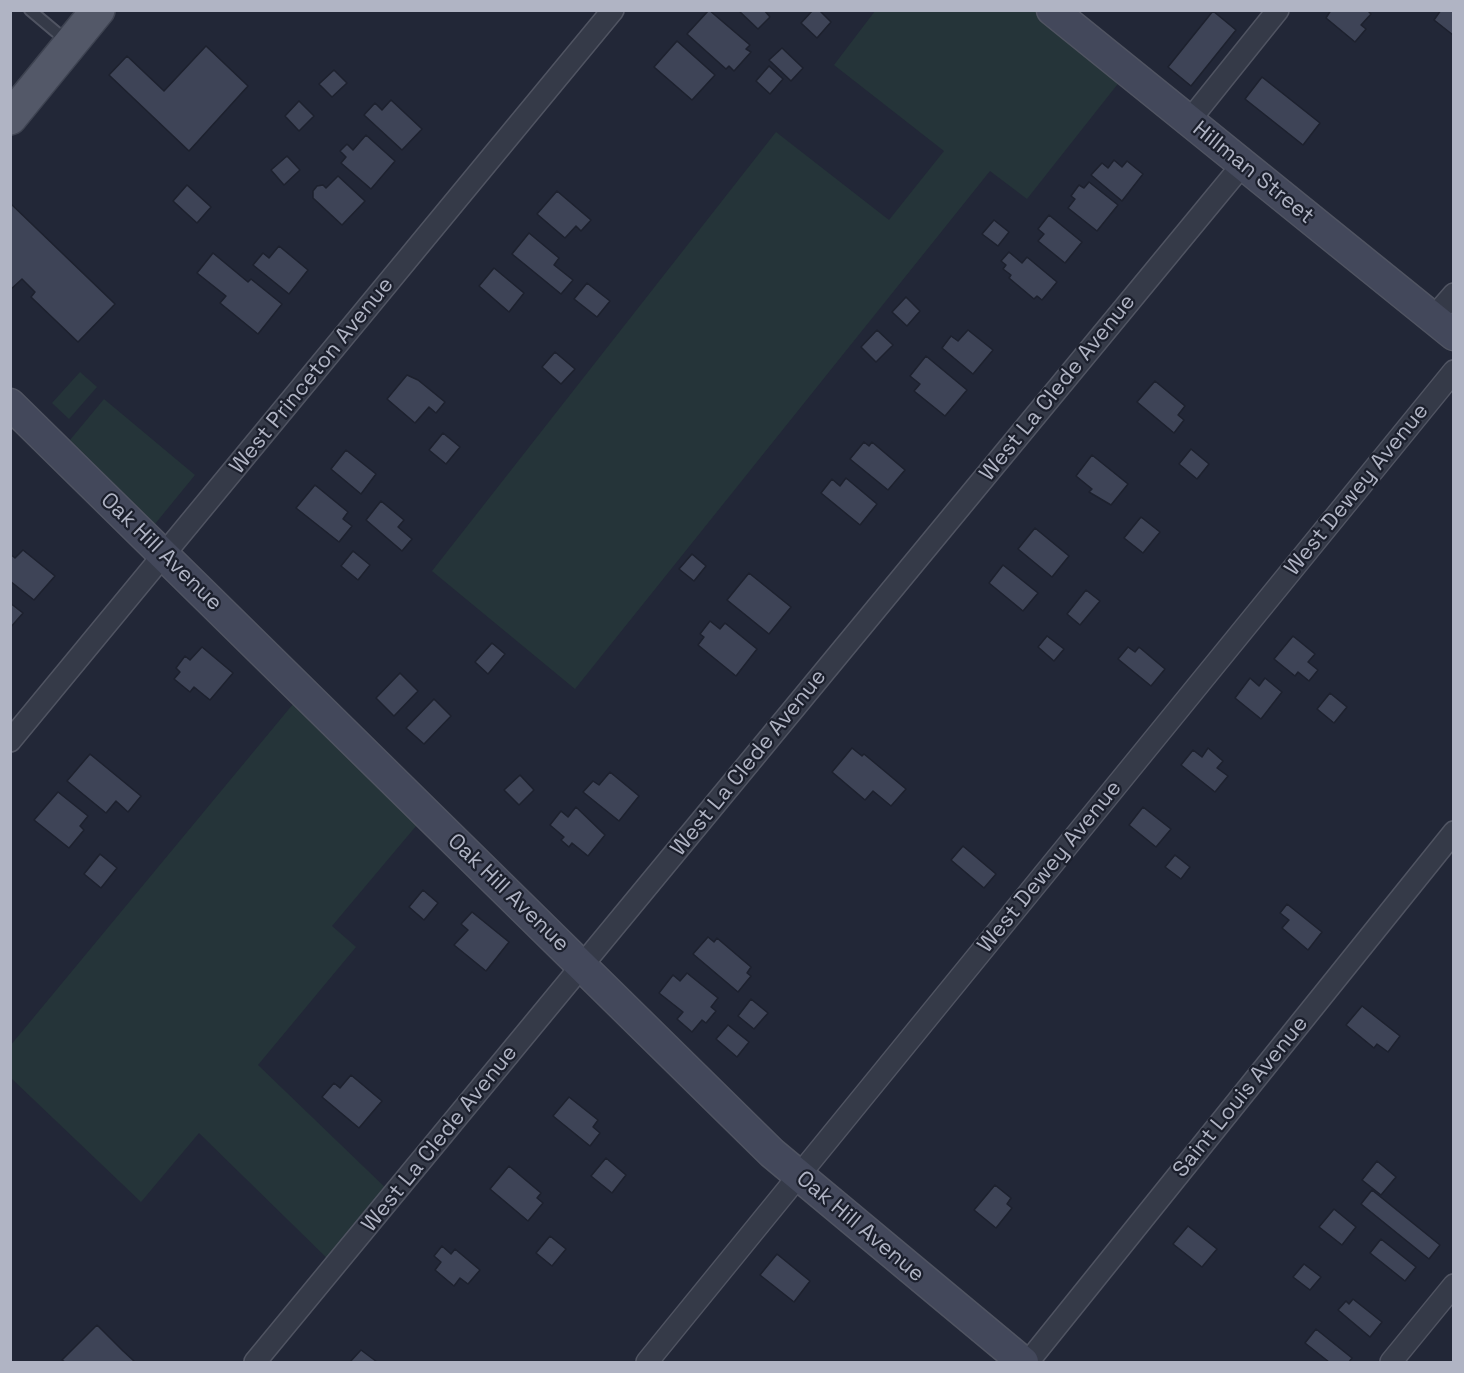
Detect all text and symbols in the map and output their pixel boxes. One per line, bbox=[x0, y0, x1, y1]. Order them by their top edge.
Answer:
street label: Hillman Street bbox=[1187, 116, 1319, 230]
street label: West Princeton Avenue bbox=[225, 272, 399, 480]
street label: West La Clede Avenue bbox=[975, 289, 1141, 487]
street label: West Dewey Avenue bbox=[1279, 399, 1435, 581]
street label: Oak Hill Avenue bbox=[95, 487, 227, 617]
street label: West La Clede Avenue bbox=[666, 664, 832, 862]
street label: West Dewey Avenue bbox=[972, 776, 1128, 958]
street label: Oak Hill Avenue bbox=[442, 828, 574, 958]
street label: Saint Louis Avenue bbox=[1168, 1011, 1314, 1183]
street label: West La Clede Avenue bbox=[357, 1040, 523, 1238]
street label: Oak Hill Avenue bbox=[791, 1166, 929, 1288]

